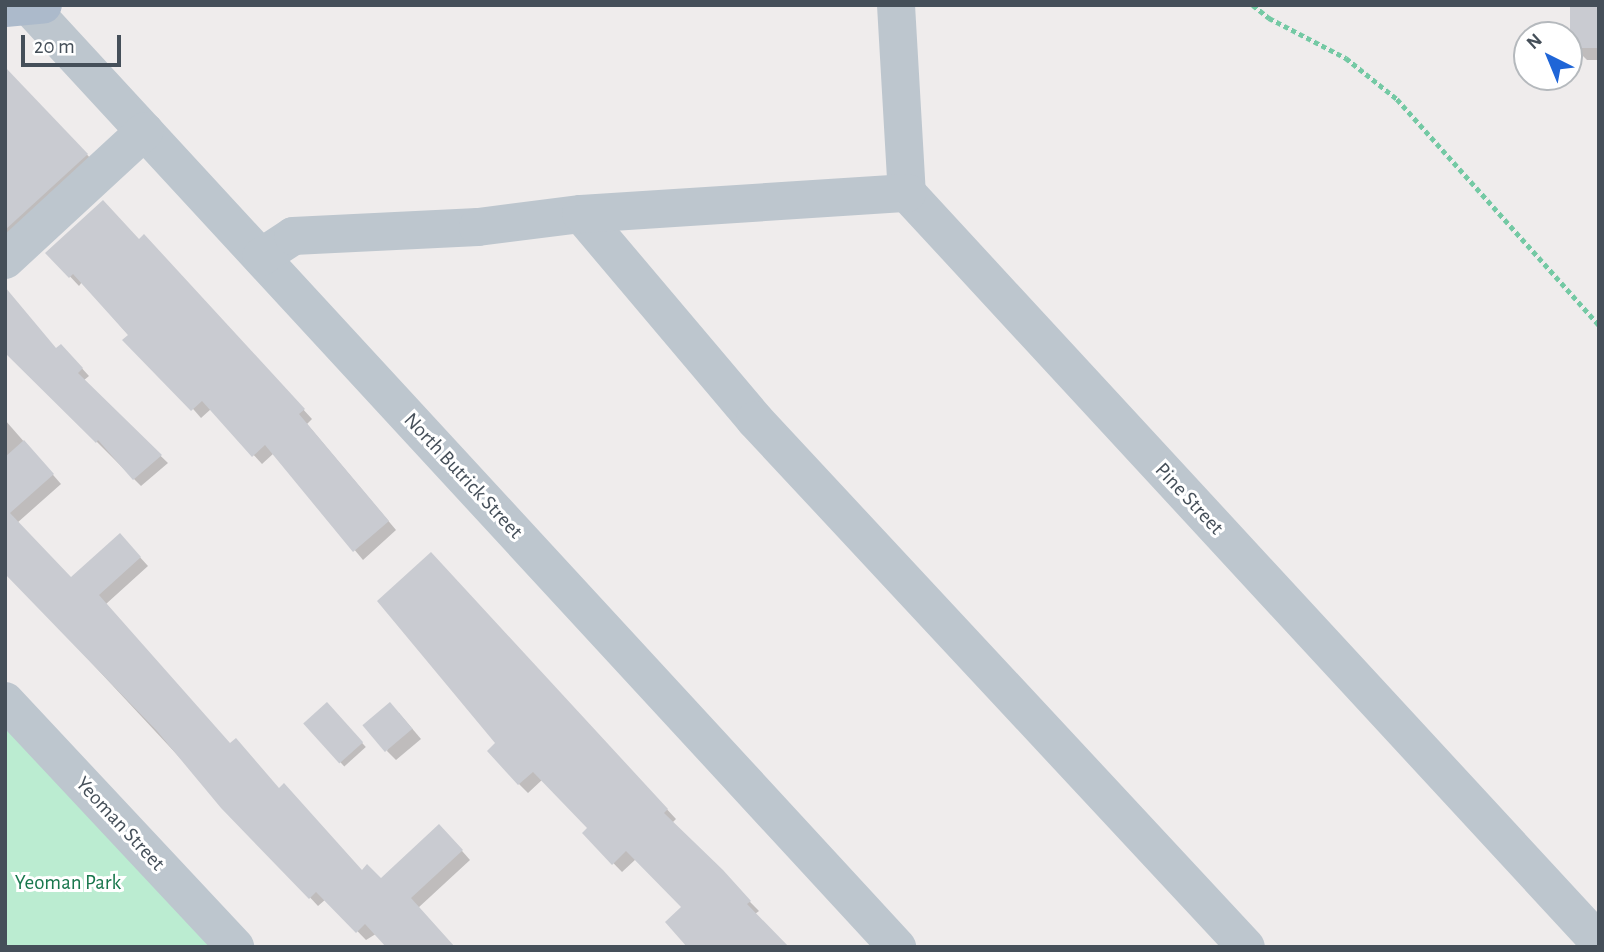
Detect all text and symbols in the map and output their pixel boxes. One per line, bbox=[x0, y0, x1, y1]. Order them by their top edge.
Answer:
scale bar bbox=[24, 21, 124, 65]
north arrow bbox=[1513, 21, 1583, 91]
text: N bbox=[1523, 30, 1546, 53]
text: 20 m bbox=[34, 36, 75, 57]
street label: North Butrick Street bbox=[398, 408, 528, 544]
street label: Pine Street bbox=[1149, 458, 1229, 540]
street label: Yeoman Street bbox=[70, 772, 170, 876]
park label: Yeoman Park bbox=[15, 870, 121, 896]

